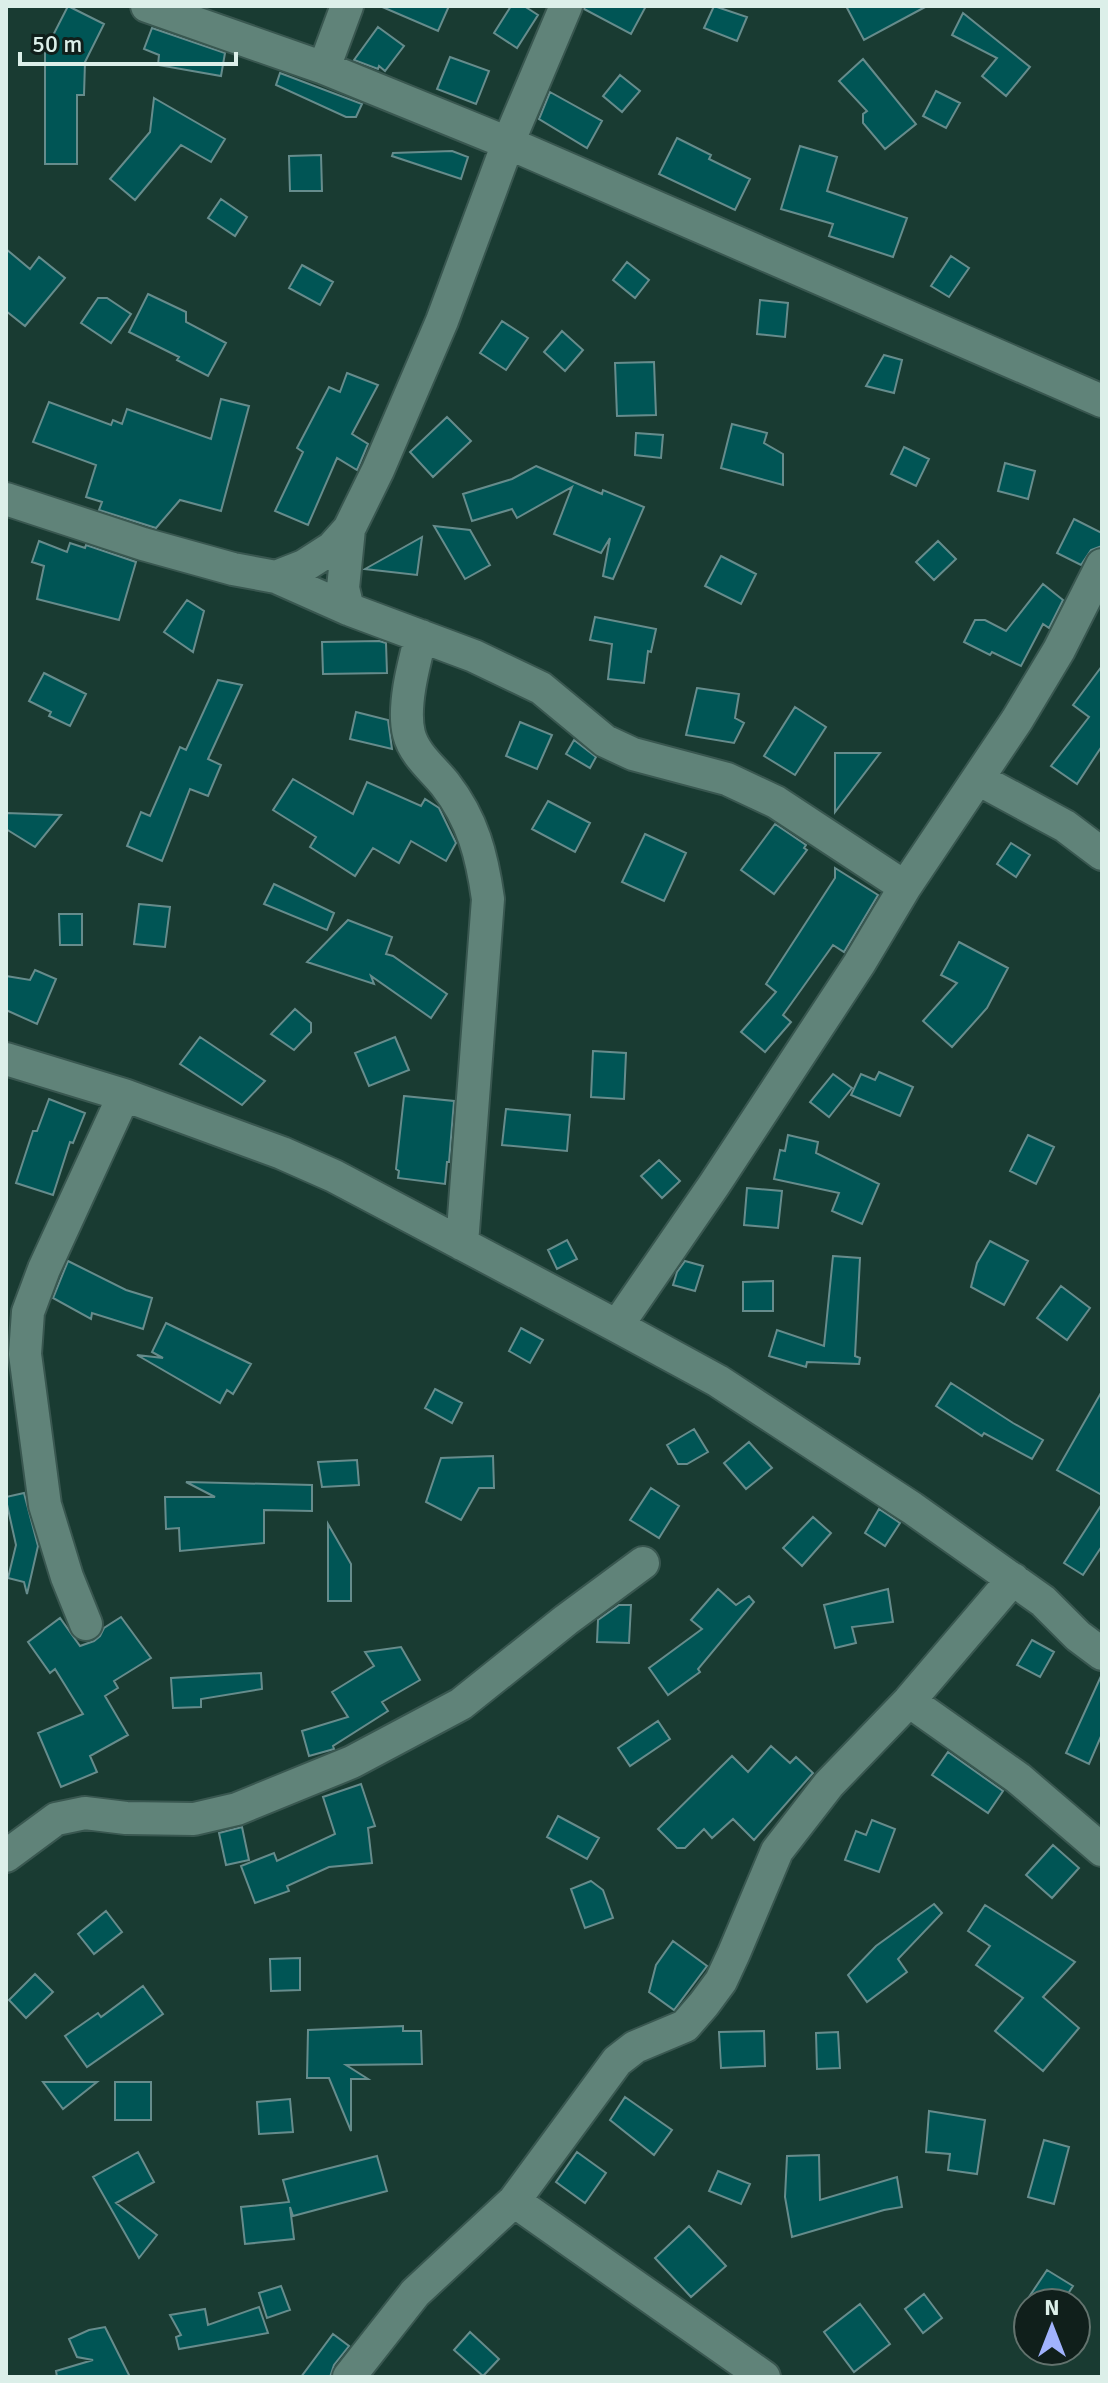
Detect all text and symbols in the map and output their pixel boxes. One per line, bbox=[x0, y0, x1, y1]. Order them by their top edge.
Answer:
scale bar bbox=[20, 16, 236, 66]
text: 50 m bbox=[32, 29, 82, 59]
north arrow bbox=[1012, 2287, 1092, 2367]
text: N bbox=[1044, 2294, 1060, 2321]

